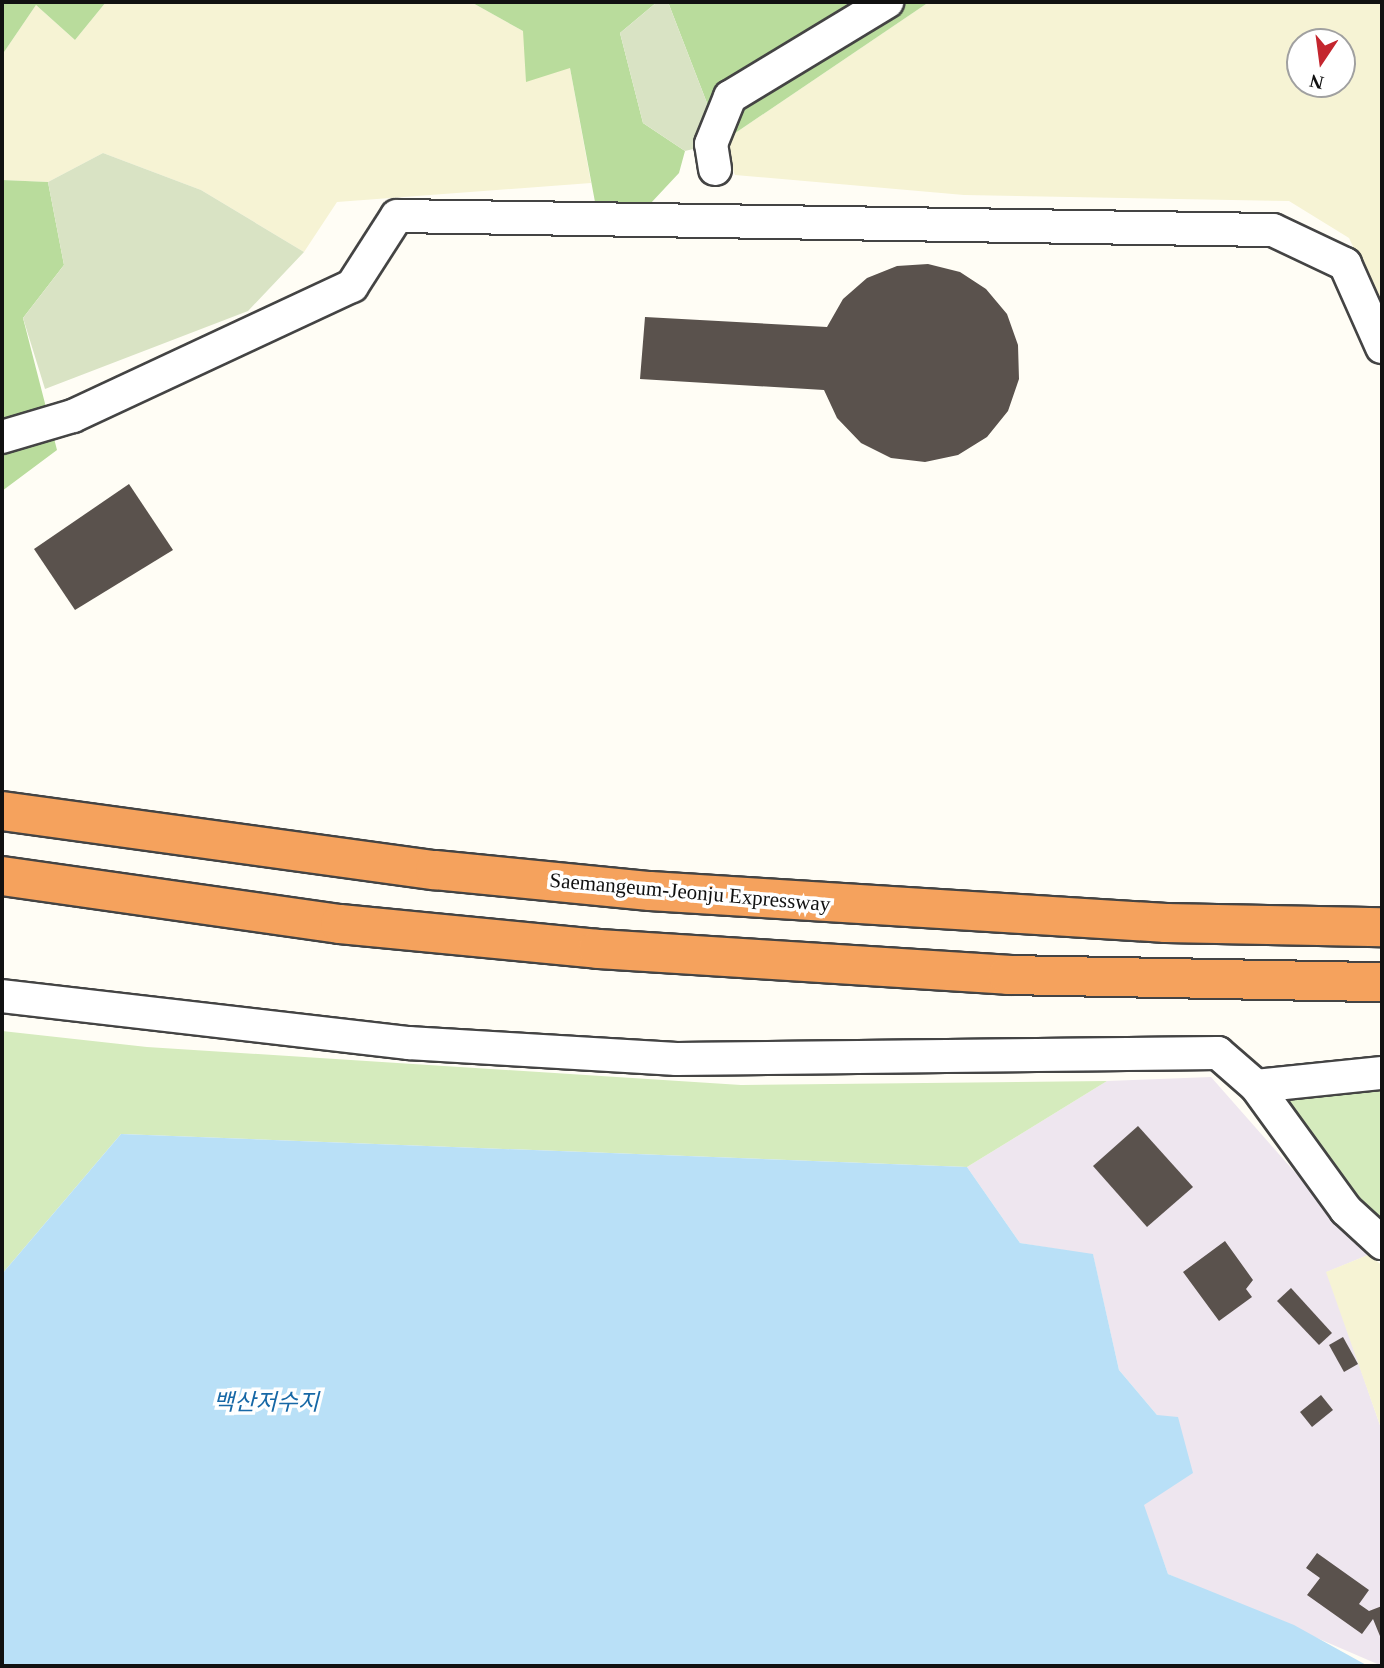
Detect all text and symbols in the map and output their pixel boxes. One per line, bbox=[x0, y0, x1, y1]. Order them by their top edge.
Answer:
north arrow bbox=[1286, 28, 1356, 98]
text: N bbox=[1308, 70, 1326, 94]
street label: Saemangeum-Jeonju Expressway bbox=[549, 867, 831, 917]
water label: 백산저수지 bbox=[213, 1389, 319, 1417]

